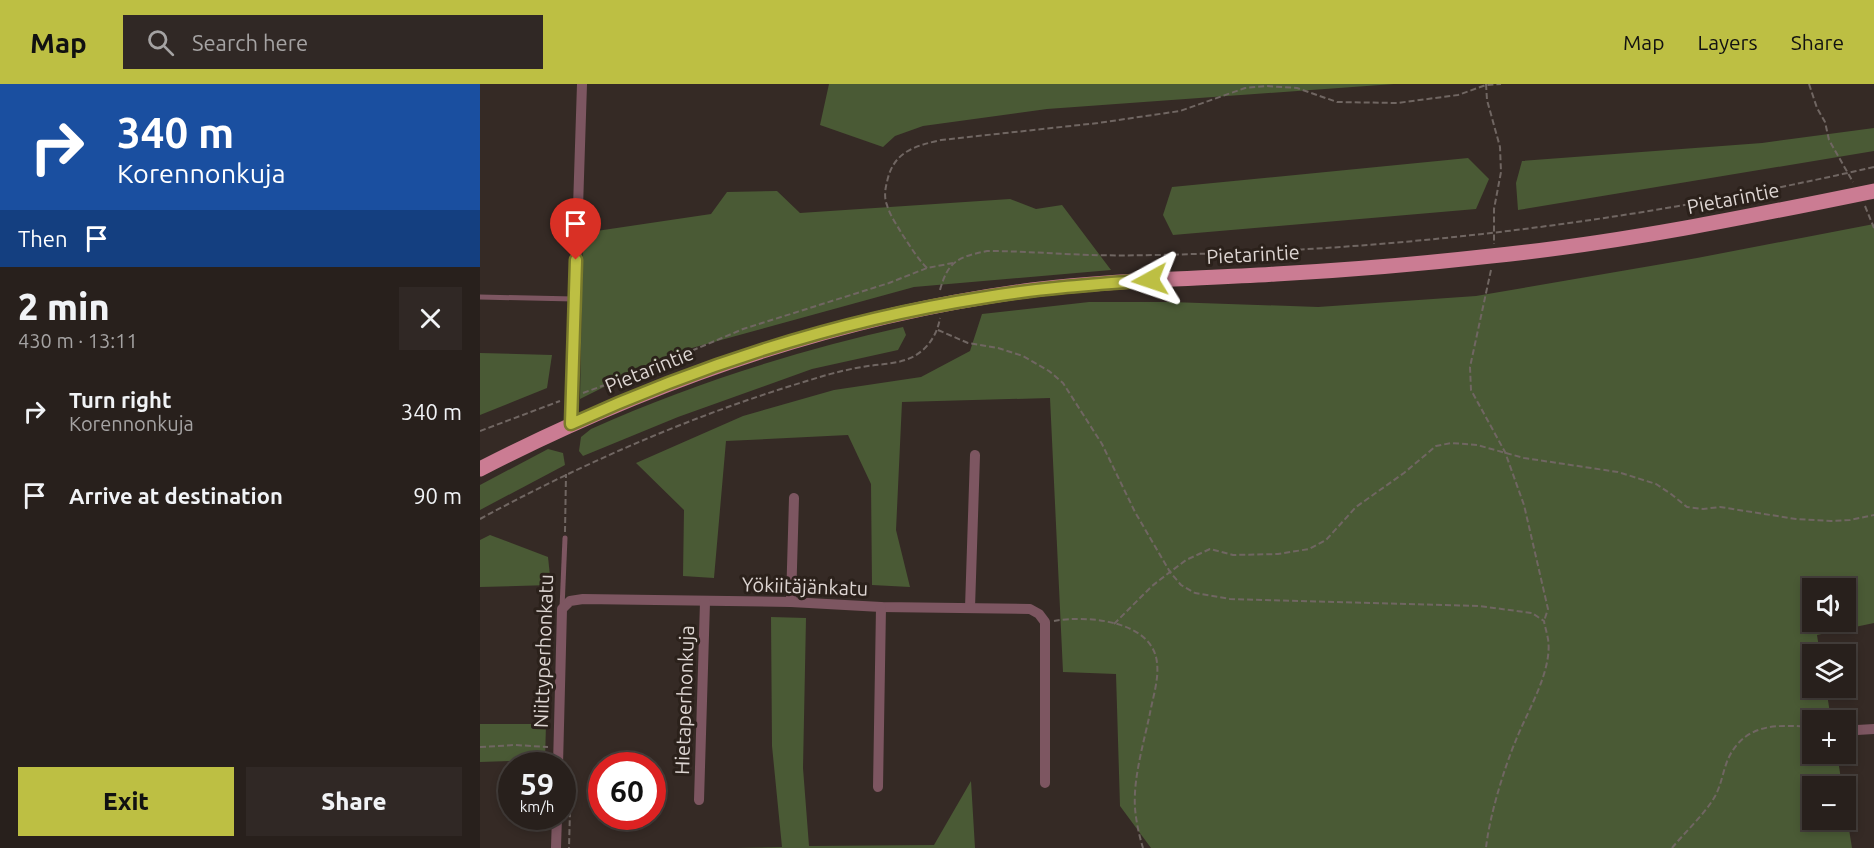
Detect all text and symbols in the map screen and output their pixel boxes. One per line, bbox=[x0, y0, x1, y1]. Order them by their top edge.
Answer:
search box bbox=[123, 15, 543, 69]
icon: search bbox=[144, 26, 177, 59]
text: Map bbox=[30, 27, 87, 58]
text: Search here bbox=[192, 30, 308, 55]
text: Map bbox=[1623, 30, 1664, 54]
text: Layers bbox=[1697, 30, 1758, 54]
text: Share bbox=[1791, 30, 1844, 54]
icon: right bbox=[18, 108, 96, 186]
text: 340 m bbox=[117, 109, 234, 156]
text: Korennonkuja bbox=[117, 158, 286, 188]
street label: Pietarintie bbox=[1685, 178, 1781, 218]
pin bbox=[550, 198, 601, 260]
icon: arrive bbox=[559, 207, 592, 240]
icon: arrive bbox=[80, 222, 113, 255]
text: Then bbox=[18, 226, 68, 251]
street label: Pietarintie bbox=[1206, 240, 1300, 268]
position arrow bbox=[1118, 248, 1182, 312]
text: 2 min bbox=[18, 286, 110, 327]
button: close bbox=[399, 287, 462, 350]
text: 430 m · 13:11 bbox=[18, 329, 138, 352]
street label: Pietarintie bbox=[601, 341, 697, 397]
text: Turn right bbox=[69, 387, 171, 412]
icon: right bbox=[18, 395, 51, 428]
text: 340 m bbox=[401, 399, 462, 424]
text: Korennonkuja bbox=[69, 412, 194, 435]
icon: arrive bbox=[18, 479, 51, 512]
text: Arrive at destination bbox=[69, 483, 283, 508]
text: 90 m bbox=[413, 483, 462, 508]
street label: Yökiitäjänkatu bbox=[741, 572, 869, 600]
street label: Niittyperhonkatu bbox=[529, 574, 557, 728]
map controls bbox=[1802, 578, 1856, 830]
button: sound bbox=[1802, 578, 1856, 632]
street label: Hietaperhonkuja bbox=[670, 625, 698, 775]
button: layers bbox=[1802, 644, 1856, 698]
button: + bbox=[1802, 710, 1856, 764]
speed limit sign: 60 bbox=[588, 752, 666, 830]
button: Exit bbox=[18, 767, 234, 836]
button: Share bbox=[246, 767, 462, 836]
text: 59 bbox=[520, 767, 554, 801]
button: − bbox=[1802, 776, 1856, 830]
text: km/h bbox=[520, 798, 554, 815]

